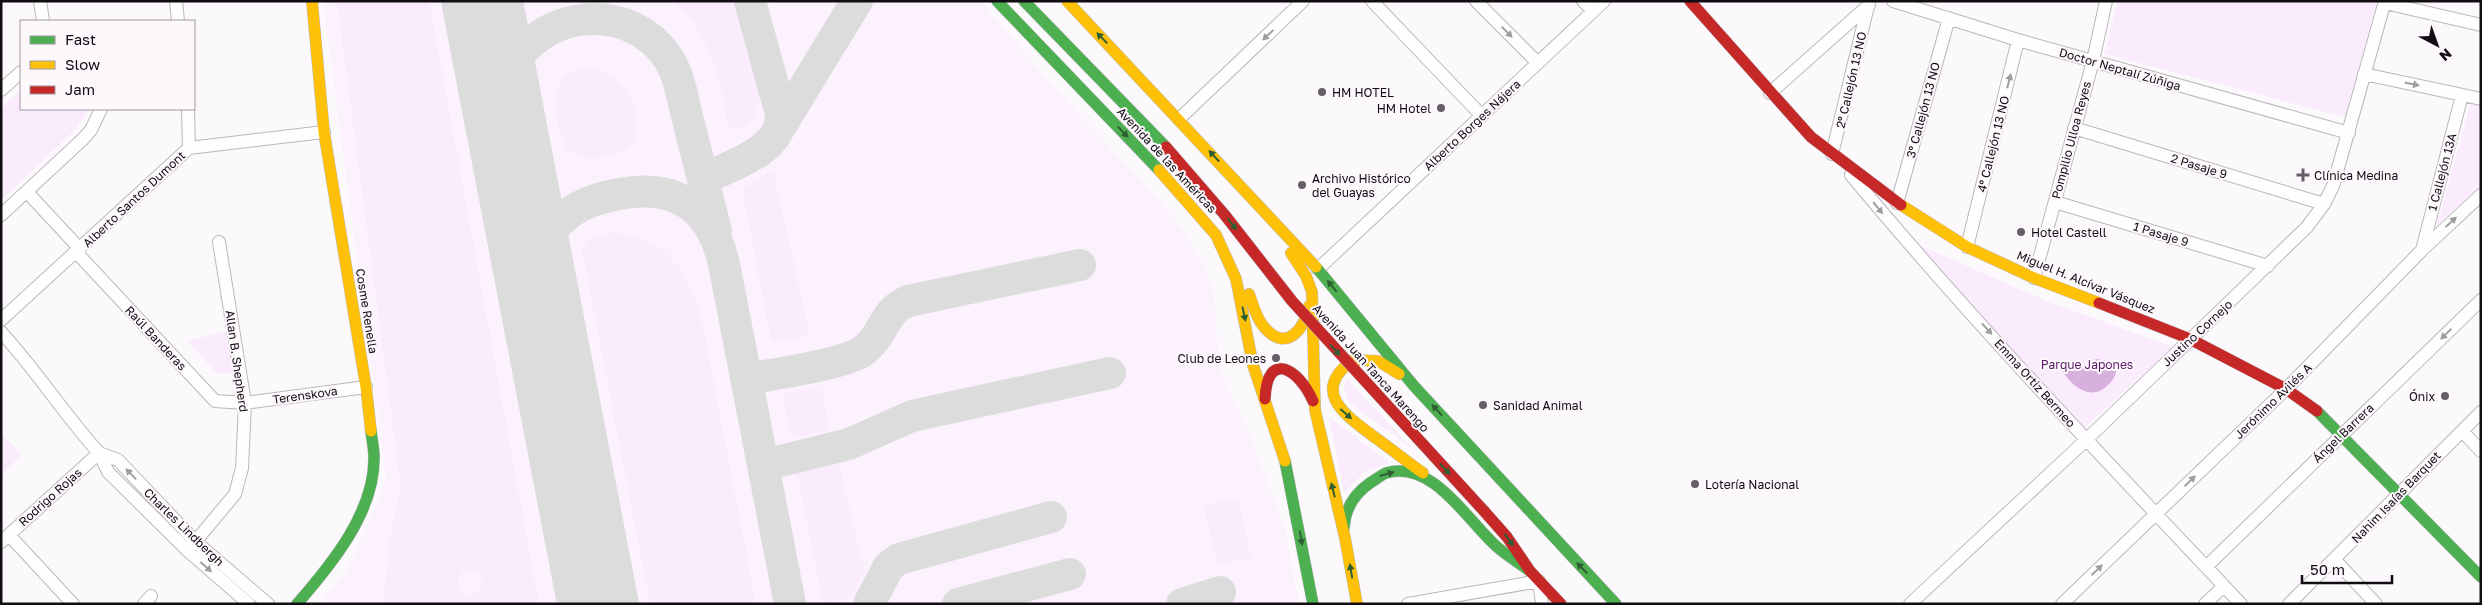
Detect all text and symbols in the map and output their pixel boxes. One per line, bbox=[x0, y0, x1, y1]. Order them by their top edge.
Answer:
legend bbox=[20, 20, 195, 110]
north arrow bbox=[2412, 20, 2462, 70]
one-way arrow bbox=[1501, 26, 1513, 38]
one-way arrow bbox=[1262, 29, 1274, 41]
text: Fast bbox=[65, 30, 96, 48]
street label: 2º Callejón 13 NO bbox=[1833, 30, 1869, 130]
one-way arrow bbox=[1096, 32, 1108, 44]
street label: Doctor Neptalí Zúñiga bbox=[2057, 44, 2183, 94]
text: N bbox=[2436, 45, 2455, 65]
text: Slow bbox=[65, 55, 100, 73]
street label: 3º Callejón 13 NO bbox=[1903, 60, 1943, 160]
one-way arrow bbox=[2005, 73, 2013, 88]
street label: Alberto Borges Nájera bbox=[1421, 76, 1523, 174]
street label: Pompilio Ulloa Reyes bbox=[2048, 79, 2094, 201]
text: Jam bbox=[65, 80, 95, 98]
one-way arrow bbox=[2405, 80, 2420, 88]
place label: HM HOTEL bbox=[1332, 85, 1394, 100]
marker: HM HOTEL bbox=[1316, 86, 1328, 98]
street label: 4º Callejón 13 NO bbox=[1974, 94, 2012, 194]
place label: HM Hotel bbox=[1377, 101, 1431, 116]
marker: HM Hotel bbox=[1435, 102, 1447, 114]
street label: Avenida de las Américas bbox=[1114, 104, 1220, 216]
one-way arrow bbox=[1117, 126, 1129, 138]
street label: 1 Callejón 13A bbox=[2424, 131, 2460, 213]
street label: Alberto Santos Dumont bbox=[80, 148, 188, 250]
one-way arrow bbox=[1208, 150, 1220, 162]
street label: 2 Pasaje 9 bbox=[2169, 150, 2229, 182]
marker: Clínica Medina bbox=[2296, 168, 2310, 182]
place label: Clínica Medina bbox=[2314, 168, 2398, 183]
place label: Archivo Histórico del Guayas bbox=[1312, 171, 1411, 200]
marker: Archivo Histórico del Guayas bbox=[1296, 179, 1308, 191]
one-way arrow bbox=[1873, 201, 1884, 214]
one-way arrow bbox=[2445, 216, 2457, 228]
one-way arrow bbox=[1227, 217, 1238, 230]
street label: 1 Pasaje 9 bbox=[2132, 219, 2190, 249]
place label: Hotel Castell bbox=[2031, 225, 2107, 240]
marker: Hotel Castell bbox=[2015, 226, 2027, 238]
street label: Miguel H. Alcívar Vásquez bbox=[2015, 247, 2157, 317]
street label: Cosme Renella bbox=[353, 267, 381, 355]
one-way arrow bbox=[1327, 279, 1338, 292]
street label: Justino Cornejo bbox=[2159, 297, 2235, 369]
street label: Avenida Juan Tanca Marengo bbox=[1310, 301, 1432, 435]
street label: Raúl Banderas bbox=[122, 302, 190, 374]
one-way arrow bbox=[1240, 306, 1248, 322]
street label: Allan B. Shepherd bbox=[222, 309, 252, 413]
one-way arrow bbox=[1981, 323, 1992, 336]
one-way arrow bbox=[2440, 328, 2452, 340]
street label: Emma Ortiz Bermeo bbox=[1991, 336, 2079, 430]
one-way arrow bbox=[1329, 343, 1341, 355]
place label: Club de Leones bbox=[1177, 351, 1266, 366]
marker: Club de Leones bbox=[1270, 352, 1282, 364]
park label: Parque Japones bbox=[2041, 357, 2133, 372]
street label: Jerónimo Avilés A bbox=[2231, 360, 2315, 442]
street label: Terenskova bbox=[272, 383, 338, 407]
place label: Ónix bbox=[2409, 389, 2435, 404]
marker: Ónix bbox=[2439, 390, 2451, 402]
place label: Sanidad Animal bbox=[1493, 398, 1583, 413]
marker: Sanidad Animal bbox=[1477, 399, 1489, 411]
street label: Ángel Barrera bbox=[2309, 400, 2377, 466]
one-way arrow bbox=[1431, 405, 1443, 417]
one-way arrow bbox=[1339, 408, 1351, 420]
street label: Nahim Isaías Barquet bbox=[2348, 448, 2444, 546]
one-way arrow bbox=[1439, 463, 1451, 475]
street label: Rodrigo Rojas bbox=[15, 465, 85, 529]
one-way arrow bbox=[125, 468, 137, 480]
one-way arrow bbox=[1380, 470, 1395, 478]
one-way arrow bbox=[2184, 475, 2196, 487]
place label: Lotería Nacional bbox=[1705, 477, 1799, 492]
marker: Lotería Nacional bbox=[1689, 478, 1701, 490]
one-way arrow bbox=[1329, 483, 1337, 498]
street label: Charles Lindbergh bbox=[141, 485, 227, 569]
one-way arrow bbox=[1297, 530, 1305, 546]
one-way arrow bbox=[1503, 533, 1514, 546]
scale bar bbox=[2302, 552, 2392, 584]
text: 50 m bbox=[2310, 560, 2345, 578]
one-way arrow bbox=[200, 561, 212, 572]
one-way arrow bbox=[1347, 562, 1355, 578]
one-way arrow bbox=[1576, 563, 1588, 575]
one-way arrow bbox=[2091, 564, 2103, 576]

